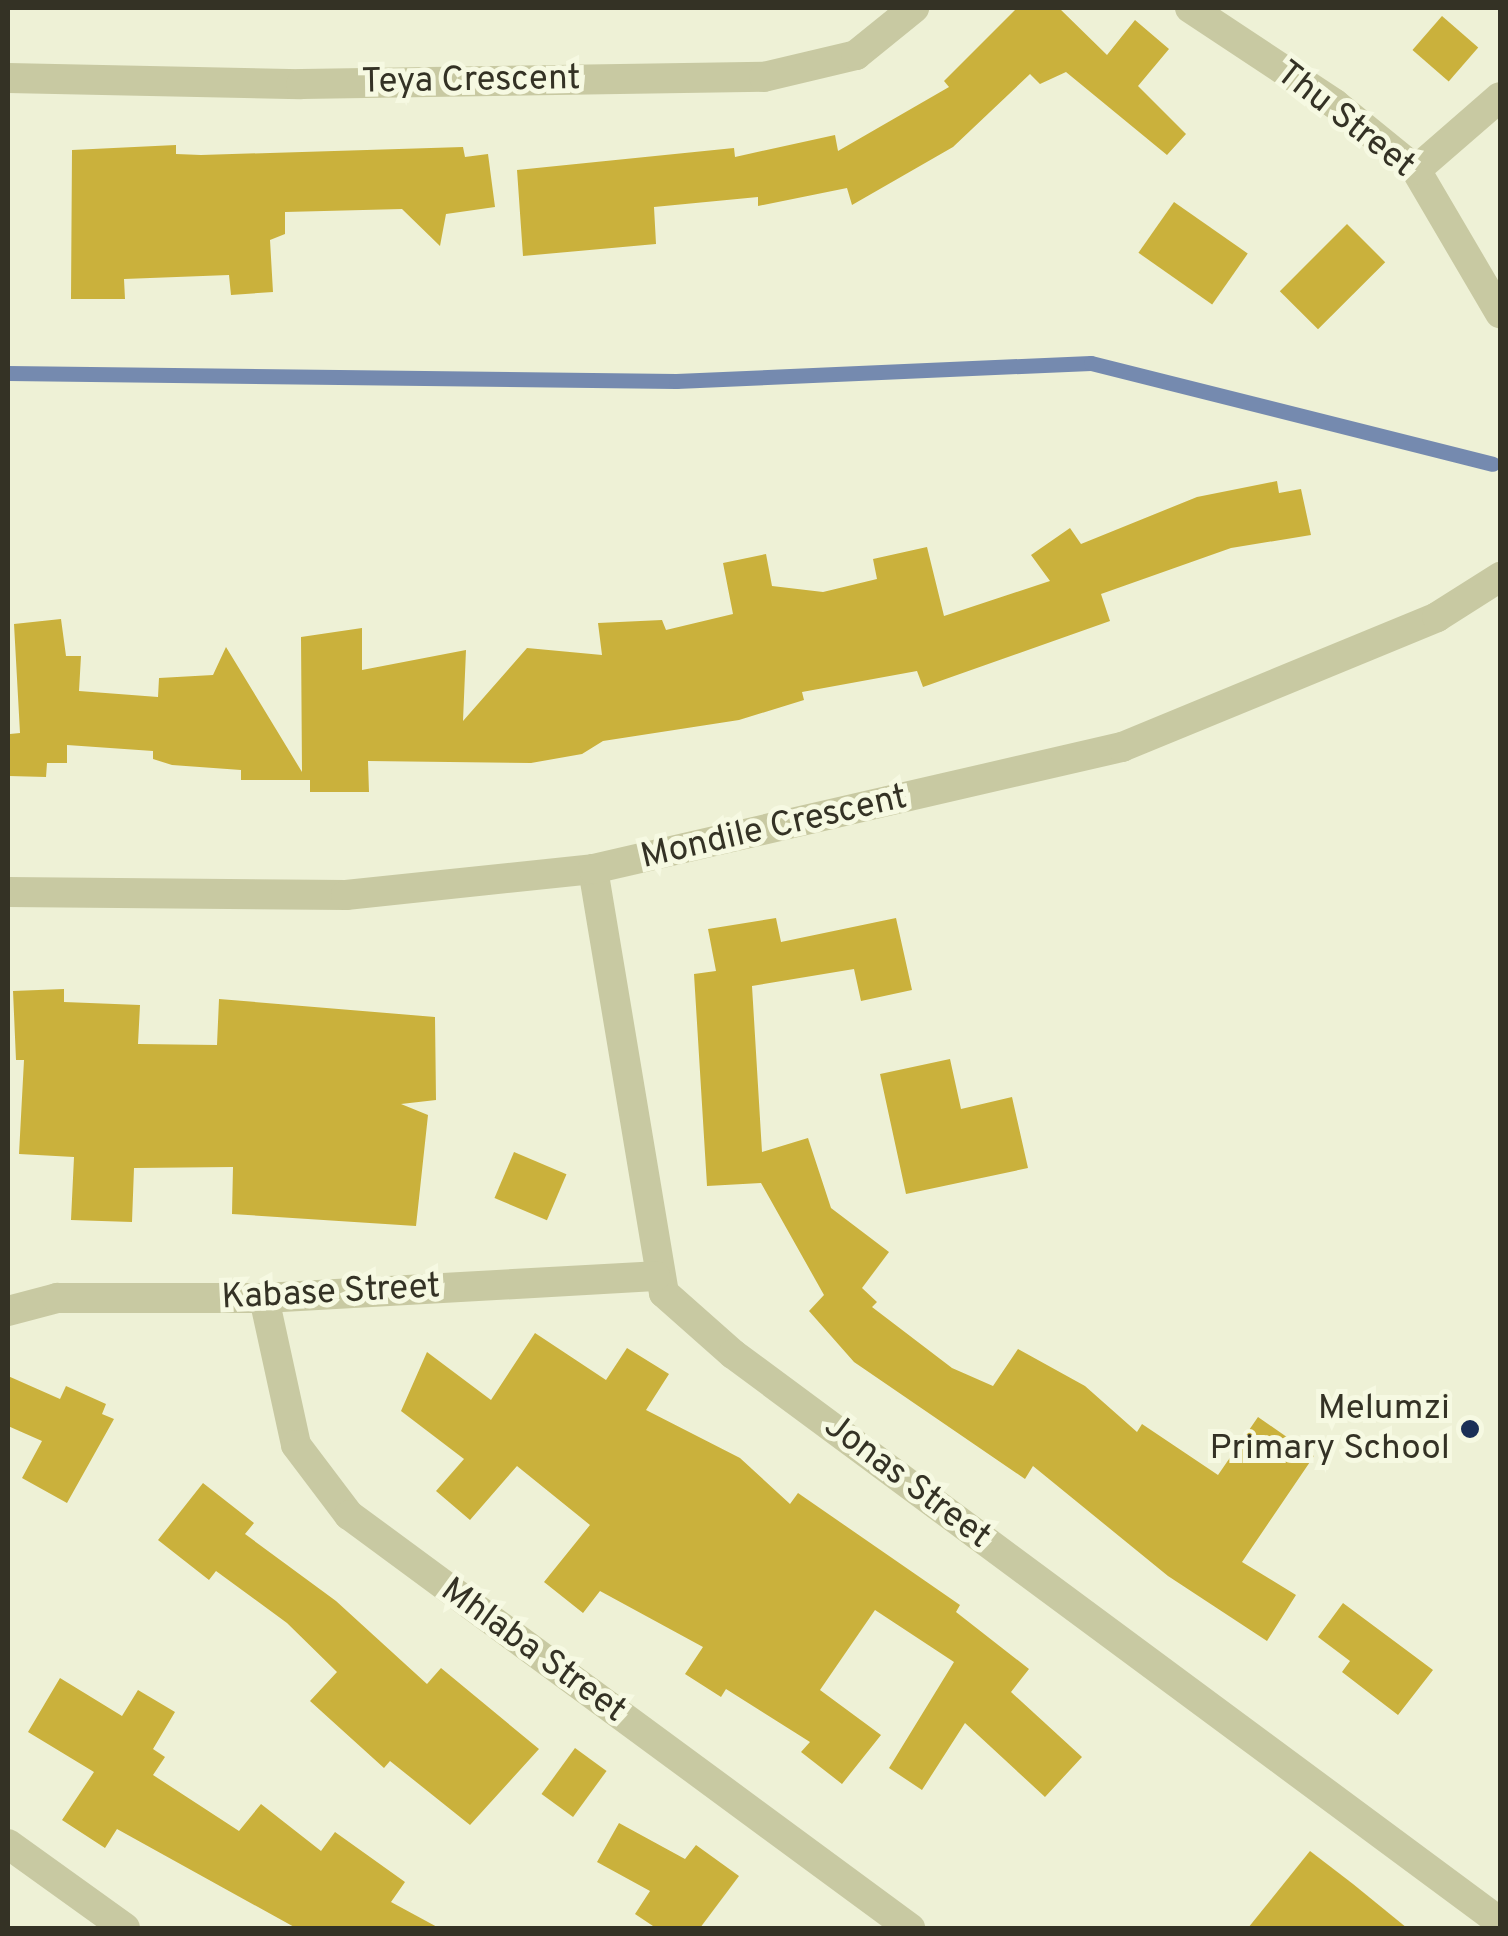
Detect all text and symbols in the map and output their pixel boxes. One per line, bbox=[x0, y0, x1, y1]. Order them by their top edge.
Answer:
street label: Thu Street bbox=[1267, 53, 1423, 187]
street label: Teya Crescent bbox=[361, 58, 581, 104]
street label: Mondile Crescent bbox=[637, 777, 911, 879]
street label: Kabase Street bbox=[221, 1266, 441, 1320]
place label: Melumzi Primary School bbox=[1209, 1388, 1450, 1470]
street label: Jonas Street bbox=[815, 1406, 999, 1558]
marker: Melumzi Primary School bbox=[1459, 1418, 1481, 1440]
street label: Mhlaba Street bbox=[432, 1570, 634, 1732]

